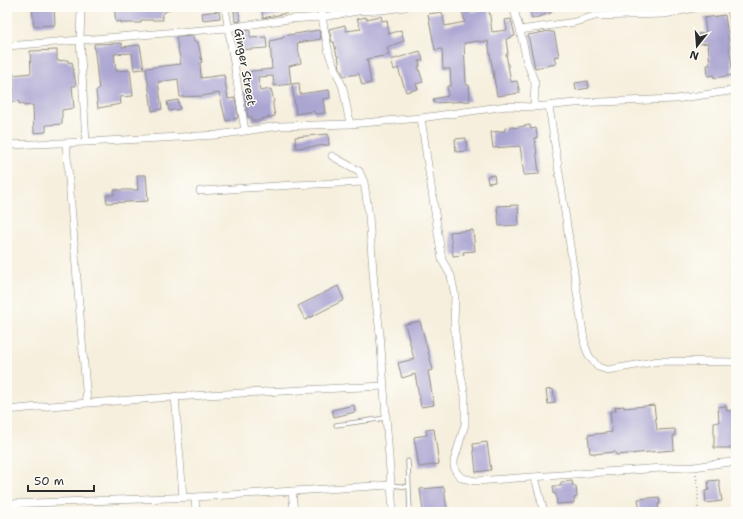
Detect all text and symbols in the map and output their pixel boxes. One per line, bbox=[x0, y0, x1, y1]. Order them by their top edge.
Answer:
north arrow bbox=[677, 26, 717, 66]
street label: Ginger Street bbox=[230, 27, 260, 107]
text: N bbox=[688, 47, 701, 64]
scale bar bbox=[28, 467, 94, 493]
text: 50 m bbox=[34, 473, 64, 489]

